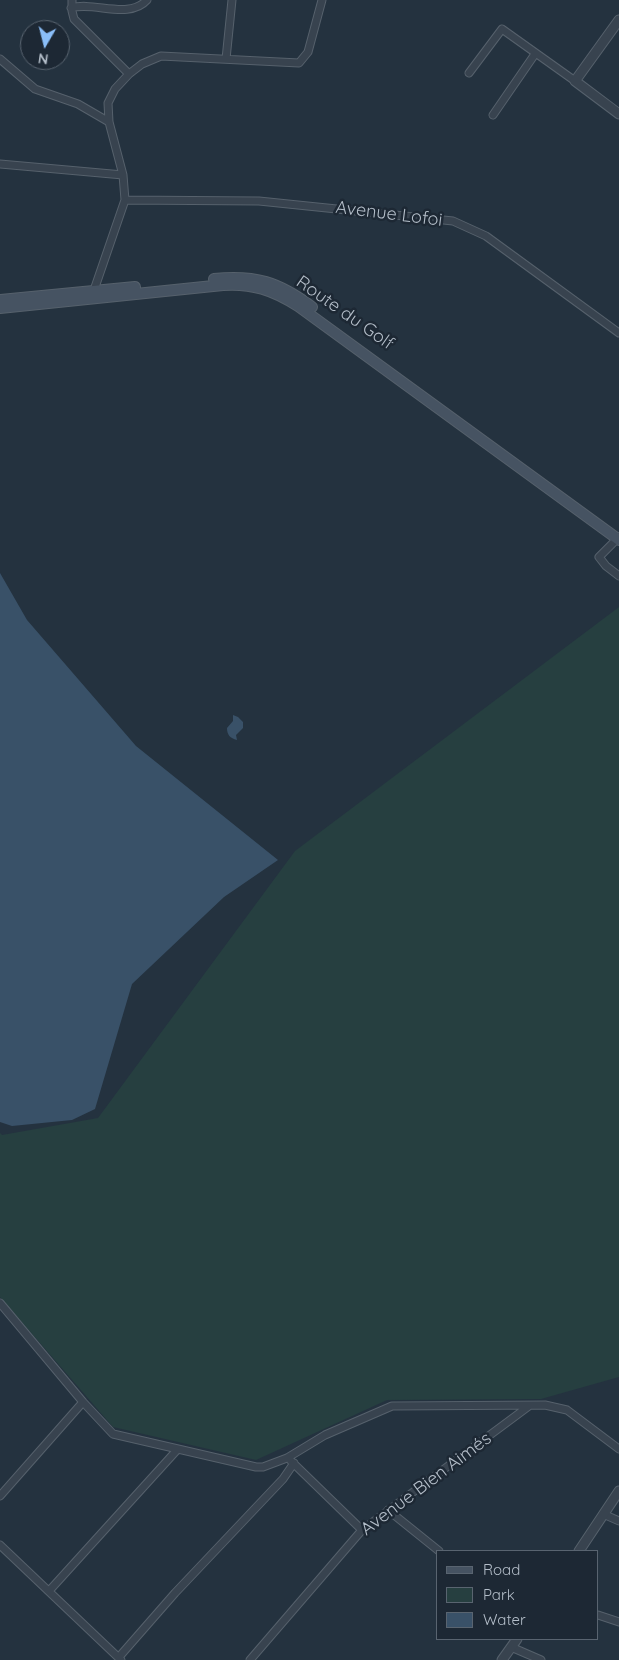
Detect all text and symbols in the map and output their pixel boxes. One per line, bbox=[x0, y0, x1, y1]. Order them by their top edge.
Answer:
north arrow bbox=[20, 20, 70, 70]
text: N bbox=[37, 49, 49, 68]
street label: Avenue Lofoi bbox=[334, 197, 444, 231]
street label: Route du Golf bbox=[292, 271, 398, 355]
street label: Avenue Bien Aimés bbox=[356, 1428, 496, 1540]
legend bbox=[436, 1550, 599, 1640]
text: Road bbox=[483, 1560, 520, 1579]
text: Park bbox=[483, 1585, 515, 1604]
text: Water bbox=[483, 1610, 526, 1629]

